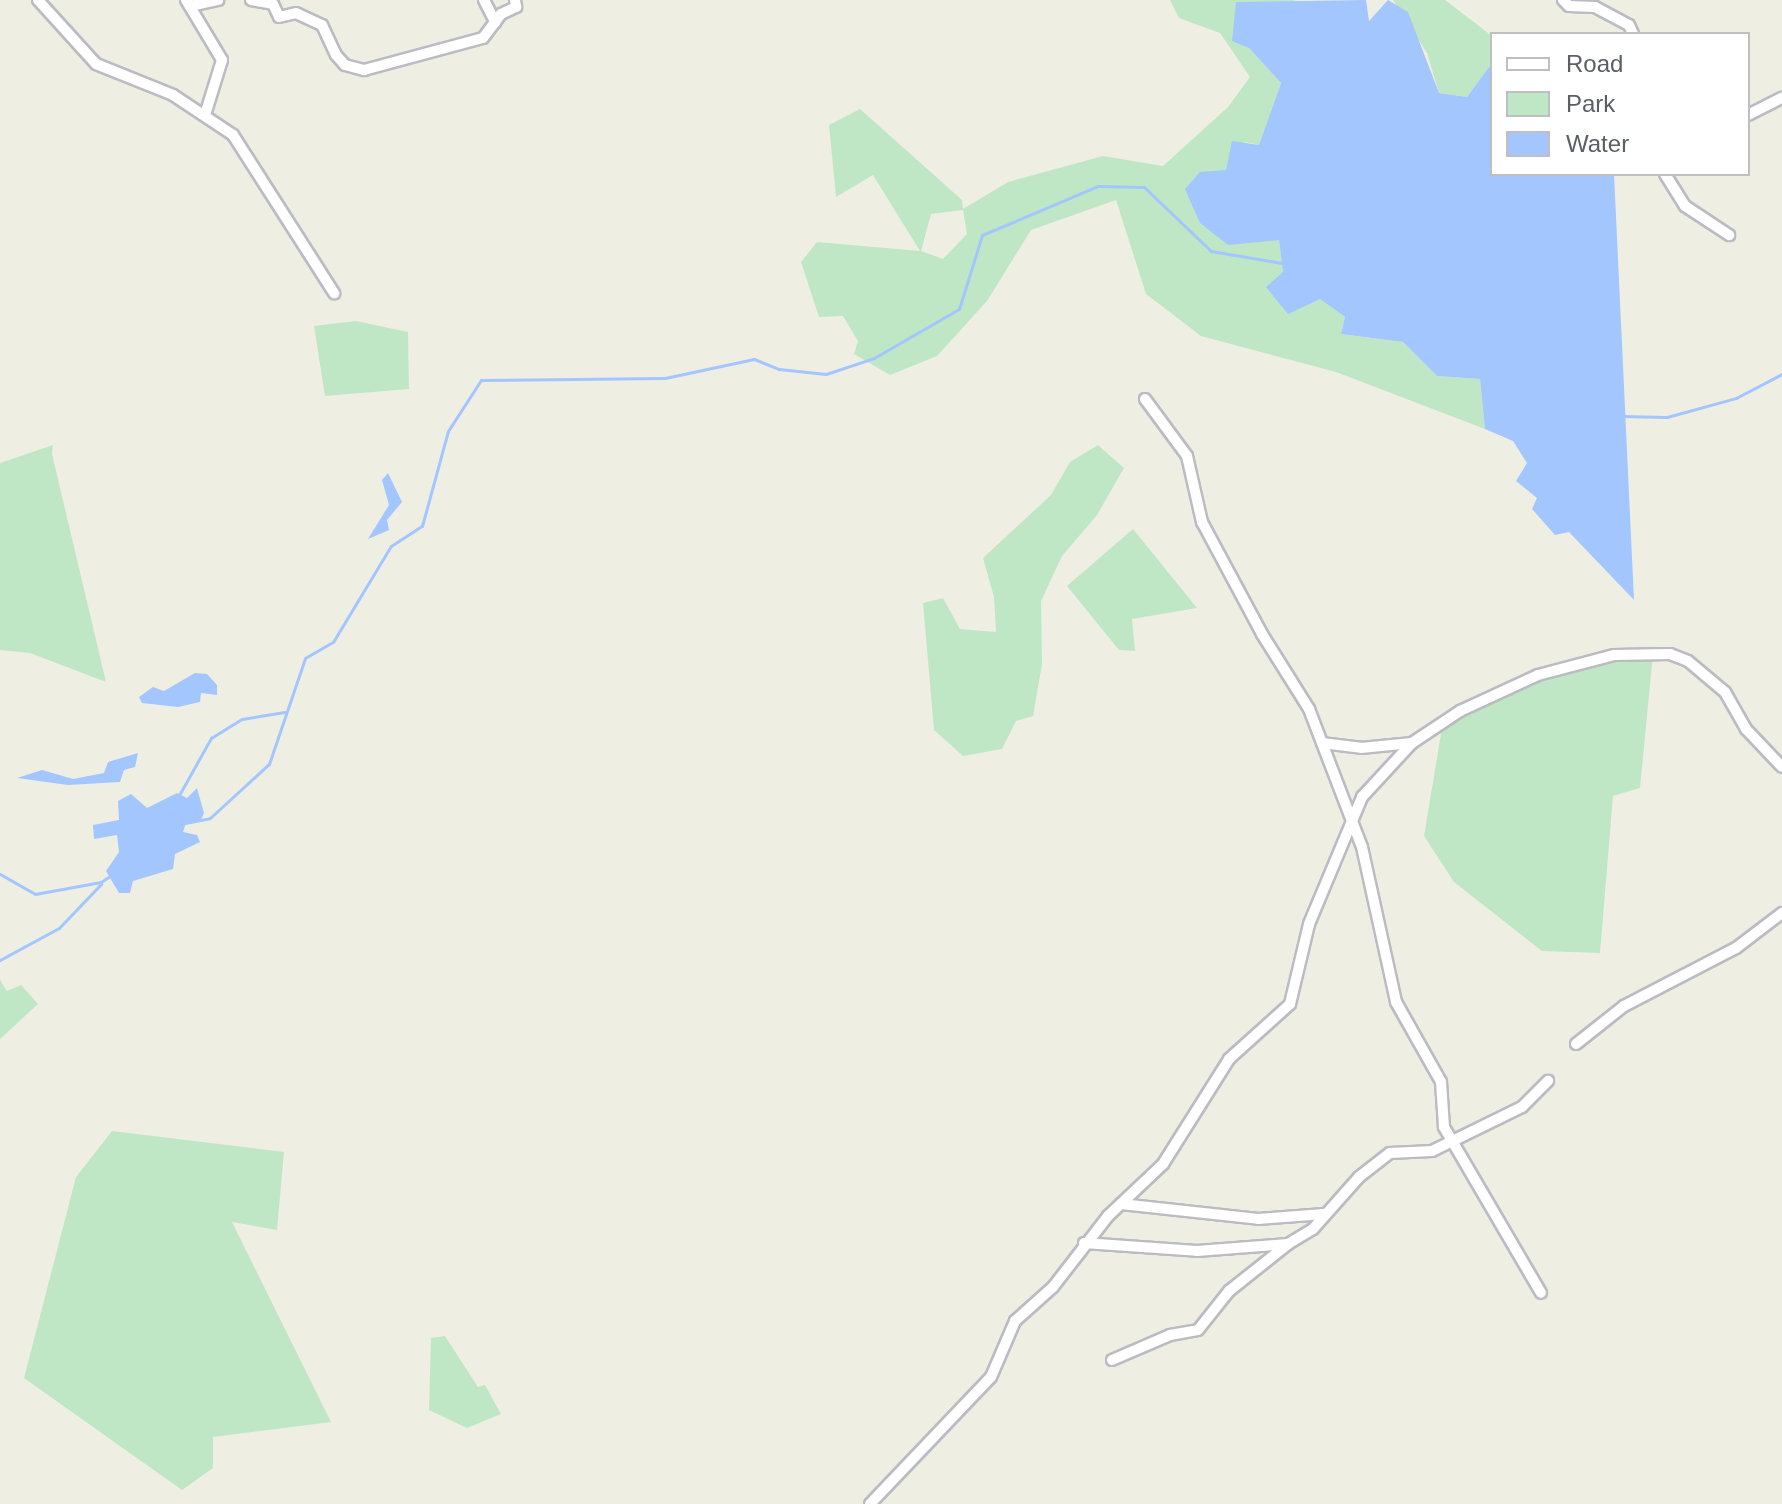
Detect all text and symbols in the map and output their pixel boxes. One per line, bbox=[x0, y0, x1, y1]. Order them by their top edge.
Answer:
legend bbox=[1490, 32, 1750, 176]
text: Road bbox=[1566, 50, 1623, 77]
text: Park bbox=[1566, 90, 1615, 117]
text: Water bbox=[1566, 130, 1629, 157]

